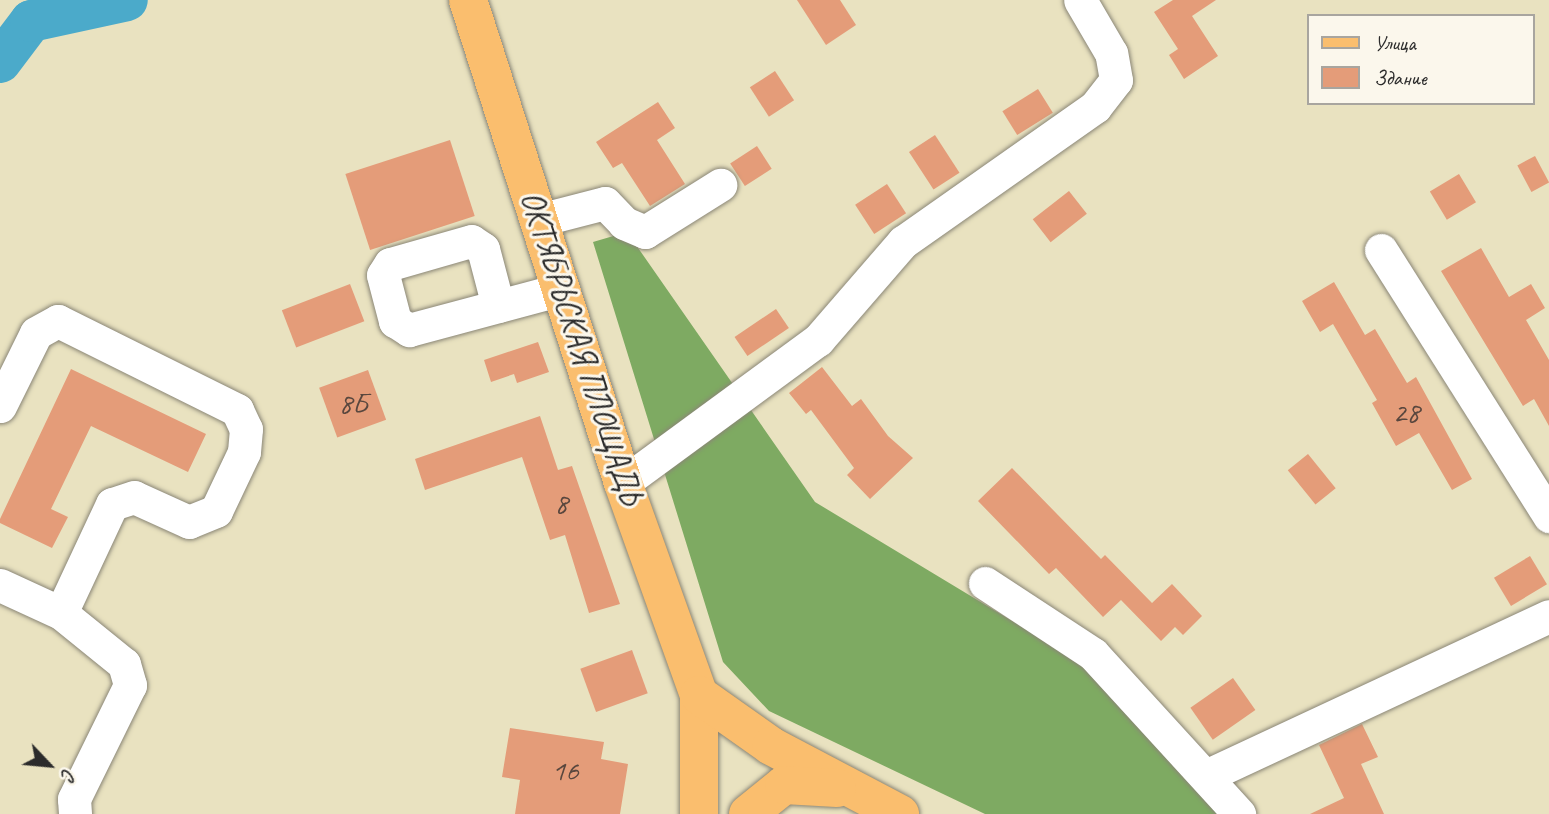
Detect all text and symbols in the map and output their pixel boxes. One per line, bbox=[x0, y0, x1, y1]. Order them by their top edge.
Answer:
legend bbox=[1308, 14, 1535, 105]
text: Улица bbox=[1374, 30, 1416, 56]
text: Здание bbox=[1374, 65, 1427, 91]
street label: ОКТЯБРЬСКАЯ ПЛОЩАДЬ bbox=[512, 188, 650, 508]
house number: 8Б bbox=[339, 385, 367, 421]
house number: 28 bbox=[1393, 394, 1419, 430]
house number: 8 bbox=[554, 485, 568, 521]
north arrow bbox=[14, 730, 84, 800]
house number: 16 bbox=[552, 752, 578, 788]
text: С bbox=[55, 765, 81, 784]

